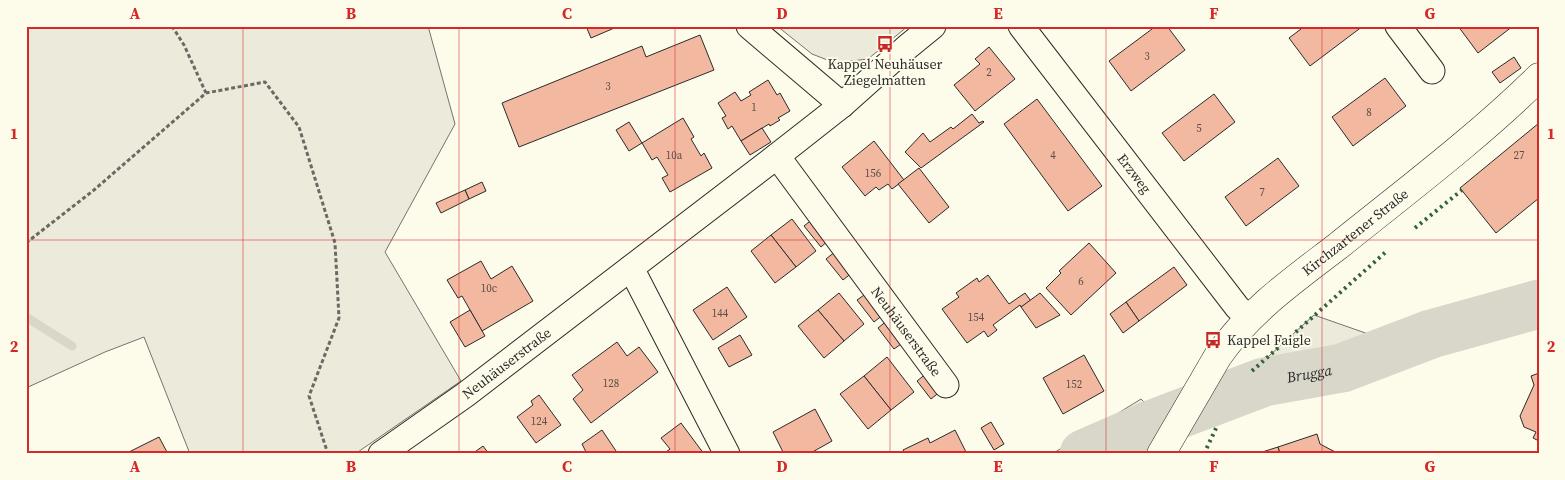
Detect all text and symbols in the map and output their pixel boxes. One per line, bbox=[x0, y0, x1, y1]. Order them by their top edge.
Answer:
text: A bbox=[130, 2, 141, 24]
text: B bbox=[346, 2, 357, 24]
text: C bbox=[562, 2, 572, 24]
text: D bbox=[776, 2, 788, 24]
text: E bbox=[993, 2, 1003, 24]
text: F bbox=[1209, 2, 1219, 24]
text: G bbox=[1425, 2, 1436, 24]
bus stop icon: Kappel Neuhäuser Ziegelmatten bbox=[875, 34, 895, 54]
house number: 3 bbox=[1144, 49, 1150, 64]
place label: Kappel Neuhäuser Ziegelmatten bbox=[828, 54, 943, 90]
house number: 2 bbox=[986, 65, 992, 80]
house number: 3 bbox=[605, 79, 611, 94]
house number: 1 bbox=[751, 100, 757, 115]
house number: 8 bbox=[1366, 105, 1372, 120]
house number: 5 bbox=[1196, 121, 1202, 136]
text: 1 bbox=[10, 122, 18, 144]
text: 1 bbox=[1547, 122, 1555, 144]
house number: 10a bbox=[666, 148, 683, 163]
house number: 4 bbox=[1050, 148, 1056, 163]
house number: 27 bbox=[1514, 148, 1525, 163]
street label: Erzweg bbox=[1113, 149, 1156, 198]
house number: 156 bbox=[865, 166, 882, 181]
street label: Kirchzartener Straße bbox=[1298, 184, 1413, 280]
house number: 7 bbox=[1259, 185, 1265, 200]
house number: 6 bbox=[1078, 274, 1084, 289]
house number: 10c bbox=[481, 281, 498, 296]
street label: Neuhäuserstraße bbox=[867, 282, 946, 380]
house number: 144 bbox=[712, 306, 729, 321]
house number: 154 bbox=[968, 310, 985, 325]
street label: Neuhäuserstraße bbox=[458, 323, 555, 404]
bus stop icon: Kappel Faigle bbox=[1203, 330, 1223, 350]
place label: Kappel Faigle bbox=[1227, 330, 1311, 350]
text: 2 bbox=[10, 335, 19, 357]
text: 2 bbox=[1547, 335, 1556, 357]
water label: Brugga bbox=[1284, 359, 1334, 388]
house number: 128 bbox=[603, 376, 619, 391]
house number: 152 bbox=[1066, 377, 1083, 392]
house number: 124 bbox=[531, 414, 548, 429]
text: A bbox=[130, 455, 141, 477]
text: B bbox=[346, 455, 357, 477]
text: C bbox=[562, 455, 572, 477]
text: D bbox=[776, 455, 788, 477]
text: E bbox=[993, 455, 1003, 477]
text: F bbox=[1209, 455, 1219, 477]
text: G bbox=[1425, 455, 1436, 477]

